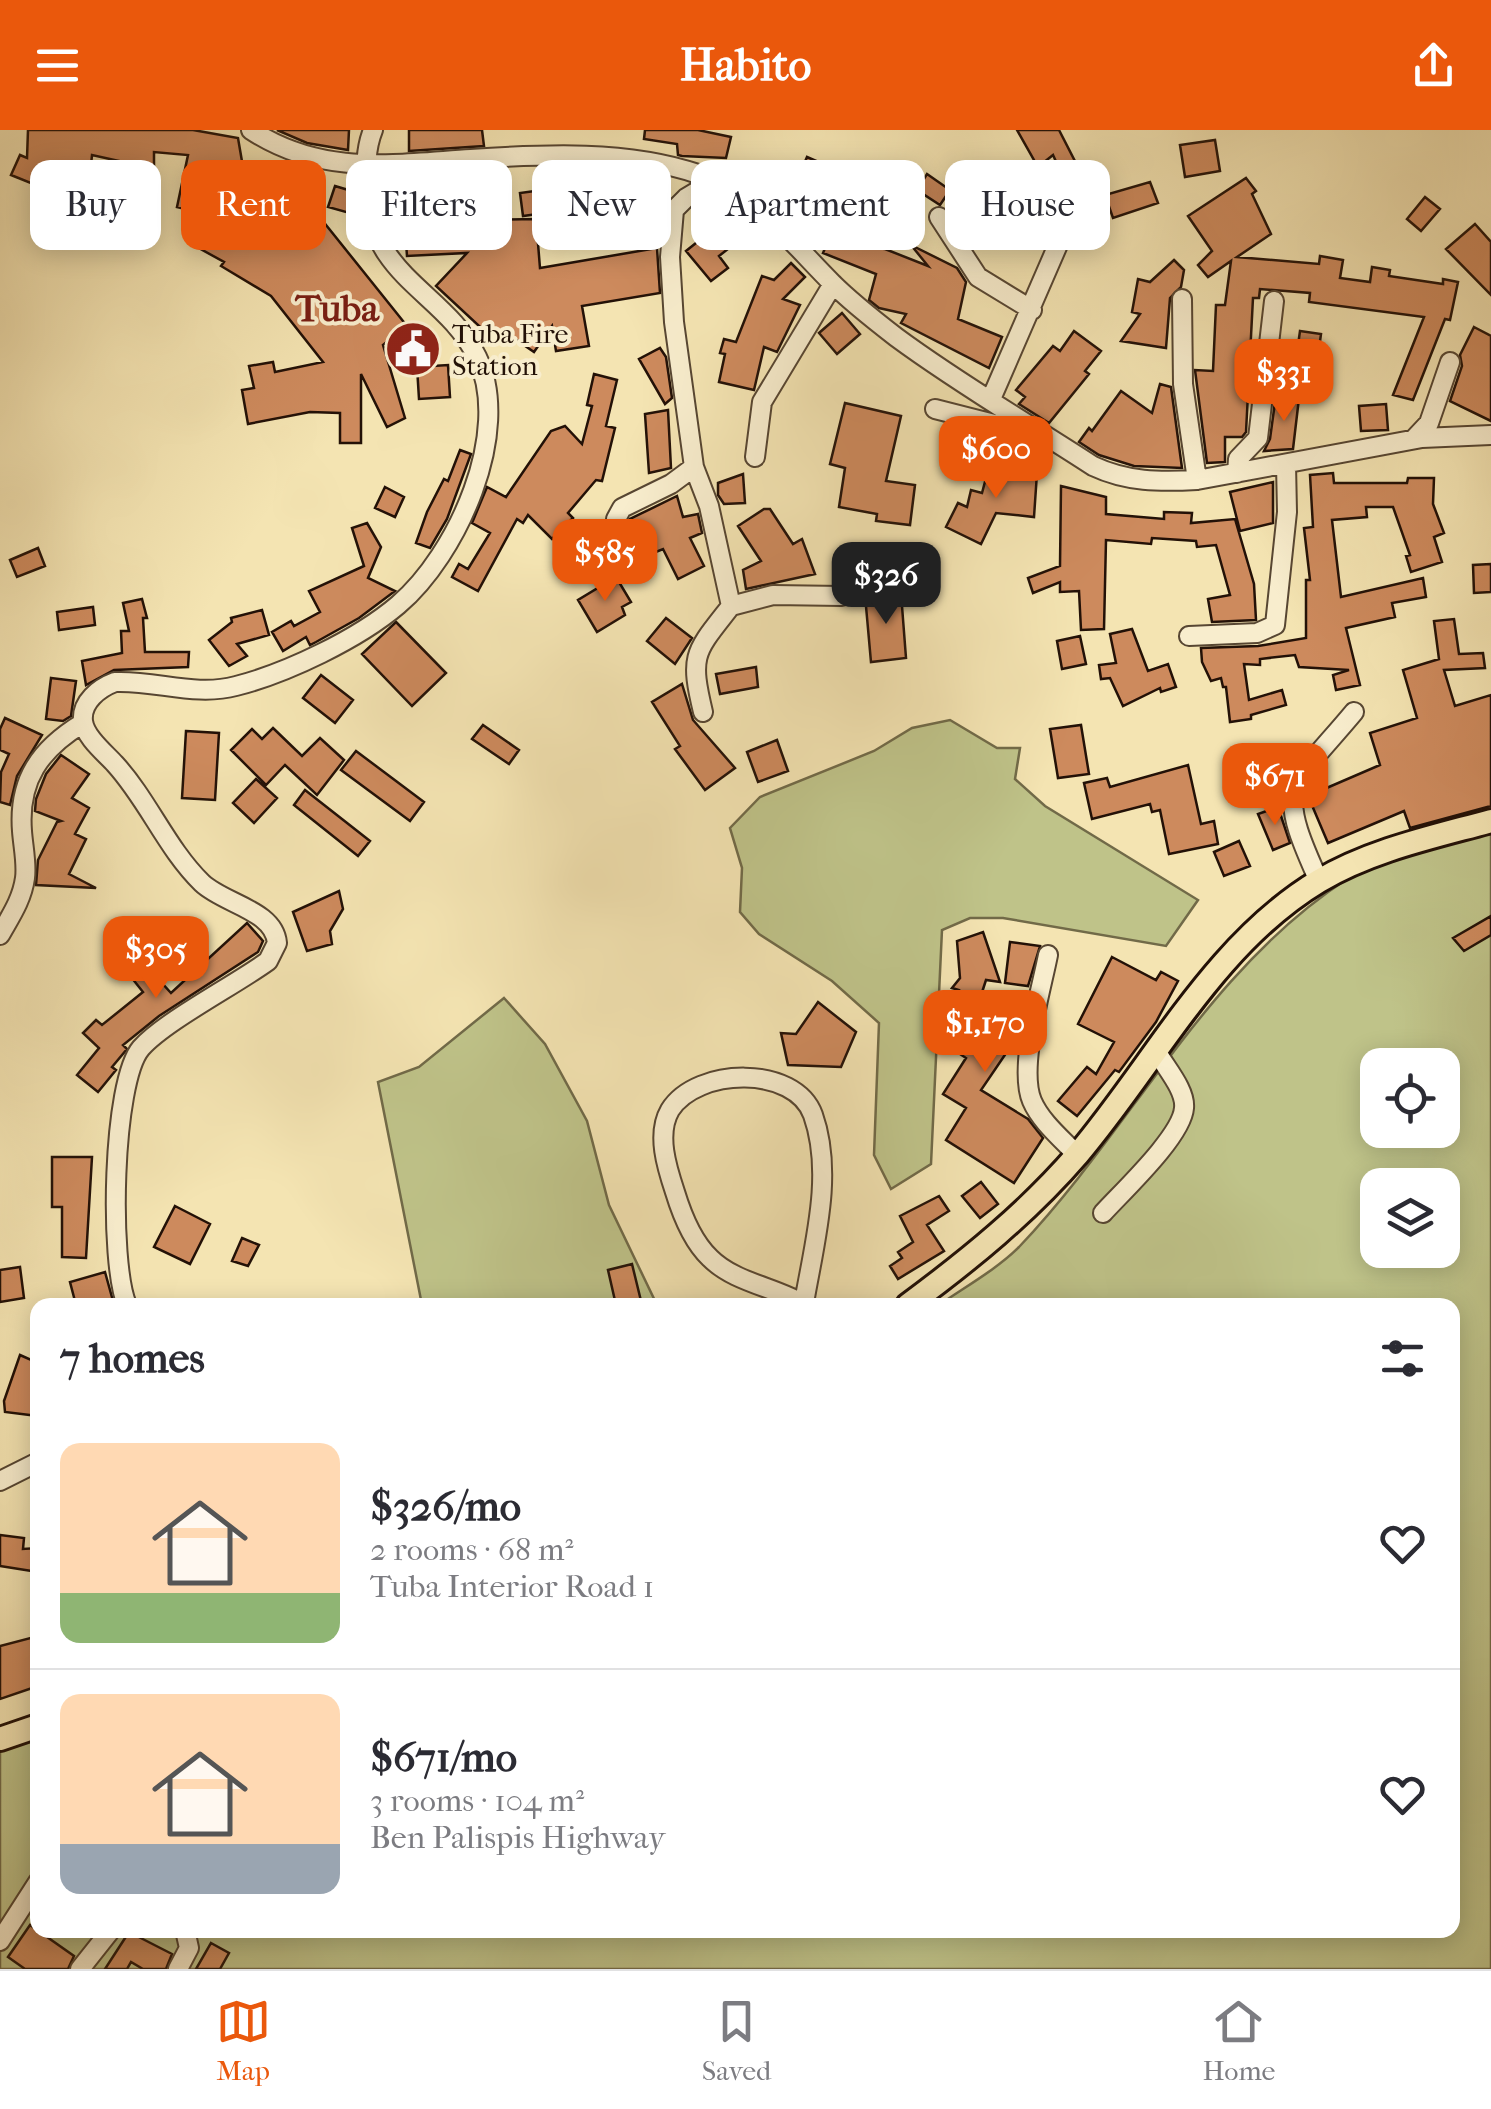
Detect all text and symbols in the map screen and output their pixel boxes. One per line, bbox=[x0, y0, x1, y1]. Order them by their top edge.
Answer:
icon: menu bbox=[30, 38, 85, 93]
icon: share bbox=[1406, 38, 1461, 93]
text: Habito bbox=[680, 39, 811, 92]
chip: Buy bbox=[30, 160, 161, 250]
chip: Rent bbox=[181, 160, 326, 250]
chip: Filters bbox=[346, 160, 512, 250]
chip: New bbox=[532, 160, 671, 250]
chip: Apartment bbox=[691, 160, 925, 250]
chip: House bbox=[945, 160, 1110, 250]
district label: Tuba bbox=[294, 286, 380, 331]
place label: Tuba Fire Station bbox=[452, 317, 569, 382]
public building icon: Tuba Fire Station bbox=[383, 319, 443, 379]
pin: $331 bbox=[1225, 339, 1343, 424]
text: $331 bbox=[1256, 353, 1312, 390]
pin: $600 bbox=[937, 416, 1055, 501]
text: $600 bbox=[961, 430, 1031, 467]
pin: $585 bbox=[546, 519, 664, 604]
text: $585 bbox=[574, 533, 636, 570]
pin: $326 bbox=[827, 542, 945, 627]
text: $326 bbox=[854, 556, 918, 593]
pin: $671 bbox=[1216, 743, 1334, 828]
text: $671 bbox=[1244, 757, 1306, 794]
pin: $305 bbox=[97, 916, 215, 1001]
text: $305 bbox=[125, 930, 187, 967]
pin: $1,170 bbox=[904, 990, 1066, 1075]
text: $1,170 bbox=[945, 1004, 1025, 1041]
map controls bbox=[1360, 1048, 1460, 1268]
button: locate bbox=[1360, 1048, 1460, 1148]
button: layers bbox=[1360, 1168, 1460, 1268]
icon: filters bbox=[1375, 1331, 1430, 1386]
text: 7 homes bbox=[60, 1334, 205, 1383]
text: $326/mo bbox=[370, 1482, 521, 1531]
icon: home bbox=[140, 1483, 260, 1603]
icon: heart bbox=[1375, 1516, 1430, 1571]
text: 2 rooms · 68 m² bbox=[370, 1531, 574, 1568]
text: Tuba Interior Road 1 bbox=[370, 1568, 654, 1605]
text: $671/mo bbox=[370, 1733, 517, 1782]
icon: home bbox=[140, 1734, 260, 1854]
icon: heart bbox=[1375, 1767, 1430, 1822]
text: 3 rooms · 104 m² bbox=[370, 1782, 584, 1819]
text: Ben Palispis Highway bbox=[370, 1819, 665, 1856]
tab: Map bbox=[216, 1994, 271, 2087]
tab: Saved bbox=[702, 1994, 771, 2087]
tab: Home bbox=[1203, 1994, 1275, 2087]

